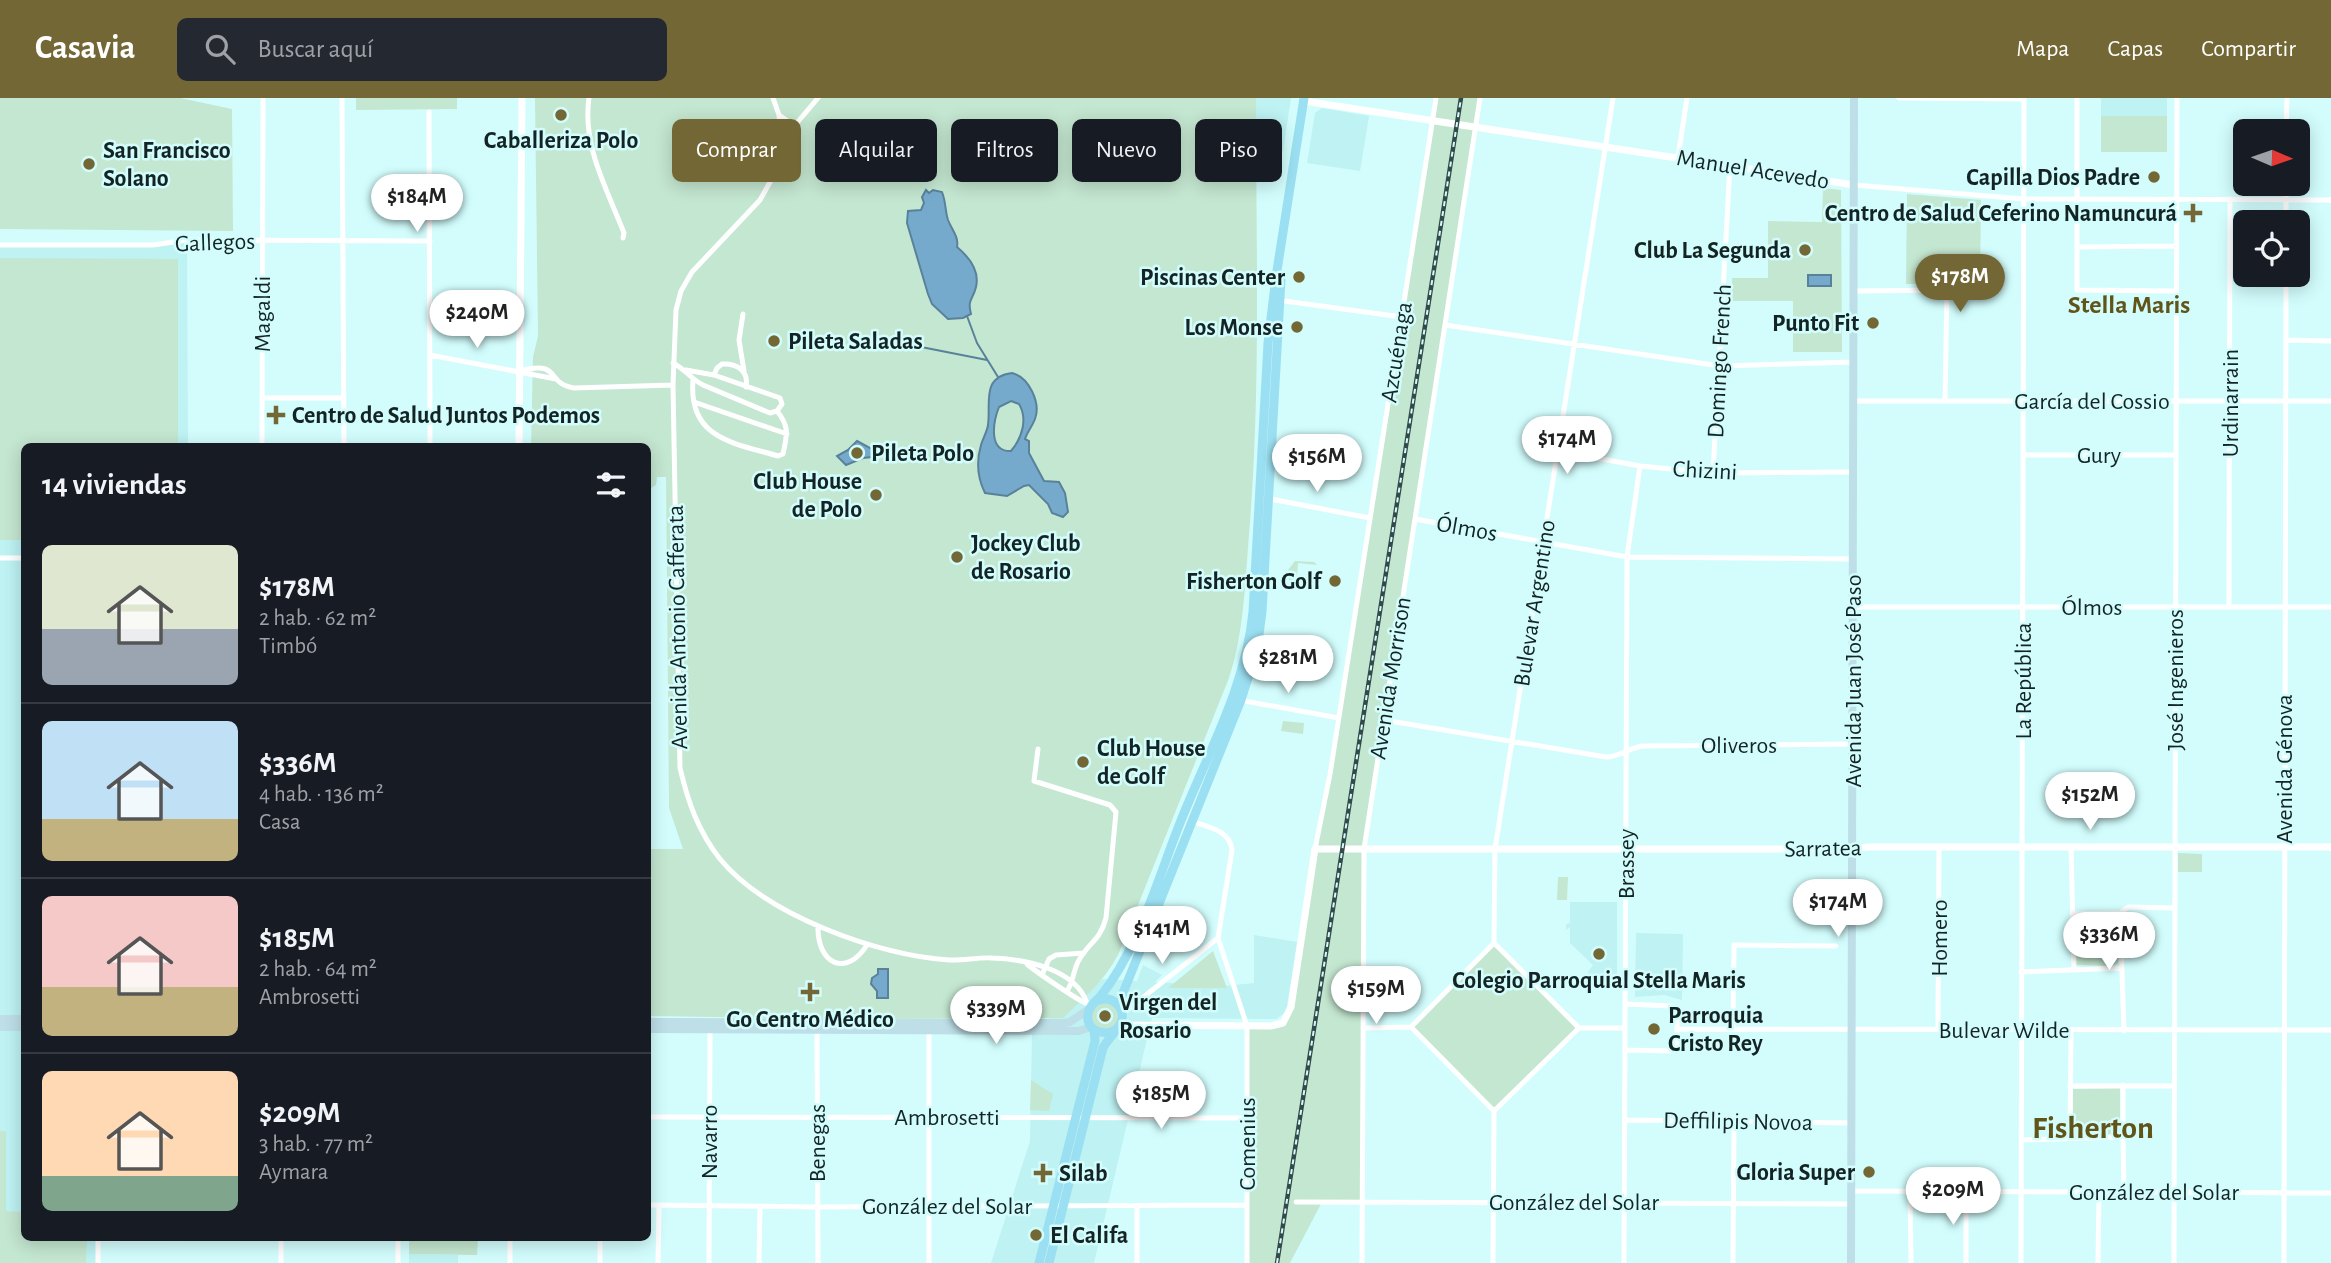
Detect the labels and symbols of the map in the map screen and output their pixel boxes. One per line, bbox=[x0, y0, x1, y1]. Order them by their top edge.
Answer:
marker: Caballeriza Polo bbox=[553, 107, 569, 123]
north arrow bbox=[2233, 119, 2310, 196]
place label: Caballeriza Polo bbox=[484, 129, 638, 153]
place label: San Francisco Solano bbox=[103, 139, 231, 191]
street label: Manuel Acevedo bbox=[1675, 146, 1831, 194]
marker: San Francisco Solano bbox=[81, 156, 97, 172]
place label: Capilla Dios Padre bbox=[1966, 166, 2140, 190]
marker: Capilla Dios Padre bbox=[2146, 169, 2162, 185]
pin: $184M bbox=[368, 174, 466, 234]
place label: Centro de Salud Ceferino Namuncurá bbox=[1825, 202, 2177, 226]
marker: Centro de Salud Ceferino Namuncurá bbox=[2183, 203, 2203, 223]
street label: Gallegos bbox=[174, 230, 256, 256]
place label: Club La Segunda bbox=[1634, 239, 1791, 263]
marker: Club La Segunda bbox=[1797, 242, 1813, 258]
pin: $178M bbox=[1911, 254, 2009, 314]
place label: Piscinas Center bbox=[1140, 266, 1286, 290]
marker: Piscinas Center bbox=[1291, 269, 1307, 285]
street label: Magaldi bbox=[251, 276, 275, 352]
street label: Domingo French bbox=[1704, 283, 1736, 439]
pin: $240M bbox=[428, 290, 526, 350]
district label: Stella Maris bbox=[2068, 292, 2190, 318]
street label: Azcuénaga bbox=[1377, 300, 1417, 404]
place label: Punto Fit bbox=[1772, 312, 1859, 336]
marker: Punto Fit bbox=[1865, 315, 1881, 331]
place label: Los Monse bbox=[1184, 316, 1283, 340]
marker: Los Monse bbox=[1289, 319, 1305, 335]
place label: Pileta Saladas bbox=[788, 330, 923, 354]
marker: Pileta Saladas bbox=[766, 333, 782, 349]
street label: Urdinarrain bbox=[2219, 349, 2243, 457]
street label: García del Cossio bbox=[2014, 390, 2170, 414]
place label: Centro de Salud Juntos Podemos bbox=[292, 404, 600, 428]
marker: Centro de Salud Juntos Podemos bbox=[266, 405, 286, 425]
pin: $174M bbox=[1518, 416, 1616, 476]
pin: $156M bbox=[1268, 434, 1366, 494]
place label: Pileta Polo bbox=[871, 442, 974, 466]
street label: Gury bbox=[2077, 444, 2121, 468]
marker: Pileta Polo bbox=[849, 445, 865, 461]
street label: Chizini bbox=[1672, 457, 1738, 485]
place label: Club House de Polo bbox=[753, 470, 862, 522]
marker: Club House de Polo bbox=[868, 487, 884, 503]
street label: Avenida Antonio Cafferata bbox=[664, 504, 692, 749]
street label: Ólmos bbox=[1435, 510, 1499, 546]
street label: Bulevar Argentino bbox=[1510, 518, 1560, 688]
place label: Jockey Club de Rosario bbox=[971, 532, 1081, 584]
marker: Jockey Club de Rosario bbox=[949, 549, 965, 565]
place label: Fisherton Golf bbox=[1186, 570, 1323, 594]
marker: Fisherton Golf bbox=[1327, 573, 1343, 589]
street label: Avenida Juan José Paso bbox=[1842, 575, 1866, 787]
street label: Ólmos bbox=[2061, 594, 2123, 620]
street label: Avenida Morrison bbox=[1366, 595, 1416, 761]
street label: José Ingenieros bbox=[2164, 609, 2188, 751]
street label: La República bbox=[2012, 622, 2036, 740]
pin: $281M bbox=[1239, 636, 1337, 695]
street label: Avenida Génova bbox=[2273, 694, 2297, 844]
street label: Oliveros bbox=[1701, 734, 1777, 758]
place label: Club House de Golf bbox=[1097, 737, 1206, 789]
marker: Club House de Golf bbox=[1075, 754, 1091, 770]
pin: $152M bbox=[2041, 772, 2139, 832]
street label: Brassey bbox=[1615, 829, 1639, 899]
street label: Sarratea bbox=[1784, 836, 1862, 862]
pin: $174M bbox=[1789, 880, 1887, 939]
street label: Homero bbox=[1928, 899, 1952, 977]
pin: $141M bbox=[1113, 906, 1211, 966]
pin: $336M bbox=[2060, 912, 2158, 972]
marker: Colegio Parroquial Stella Maris bbox=[1591, 946, 1607, 962]
pin: $159M bbox=[1327, 967, 1425, 1026]
place label: Colegio Parroquial Stella Maris bbox=[1452, 969, 1746, 993]
marker: Go Centro Médico bbox=[800, 982, 820, 1002]
pin: $339M bbox=[947, 986, 1045, 1046]
place label: Virgen del Rosario bbox=[1119, 991, 1217, 1043]
place label: Parroquia Cristo Rey bbox=[1668, 1004, 1763, 1056]
place label: Go Centro Médico bbox=[726, 1008, 894, 1032]
marker: Virgen del Rosario bbox=[1097, 1008, 1113, 1024]
street label: Bulevar Wilde bbox=[1938, 1019, 2070, 1043]
marker: Parroquia Cristo Rey bbox=[1646, 1021, 1662, 1037]
pin: $185M bbox=[1112, 1072, 1210, 1131]
street label: Comenius bbox=[1236, 1097, 1260, 1191]
street label: Benegas bbox=[806, 1104, 830, 1182]
street label: Navarro bbox=[698, 1105, 722, 1179]
street label: Ambrosetti bbox=[894, 1106, 1000, 1130]
street label: Deffilipis Novoa bbox=[1663, 1109, 1813, 1135]
district label: Fisherton bbox=[2032, 1112, 2154, 1144]
place label: Gloria Super bbox=[1736, 1161, 1856, 1185]
place label: Silab bbox=[1059, 1162, 1108, 1186]
marker: Silab bbox=[1033, 1163, 1053, 1183]
marker: Gloria Super bbox=[1861, 1164, 1877, 1180]
pin: $209M bbox=[1904, 1168, 2002, 1227]
street label: González del Solar bbox=[2069, 1181, 2239, 1205]
street label: González del Solar bbox=[1489, 1191, 1659, 1215]
street label: González del Solar bbox=[862, 1195, 1032, 1219]
place label: El Califa bbox=[1050, 1224, 1128, 1248]
marker: El Califa bbox=[1028, 1227, 1044, 1243]

